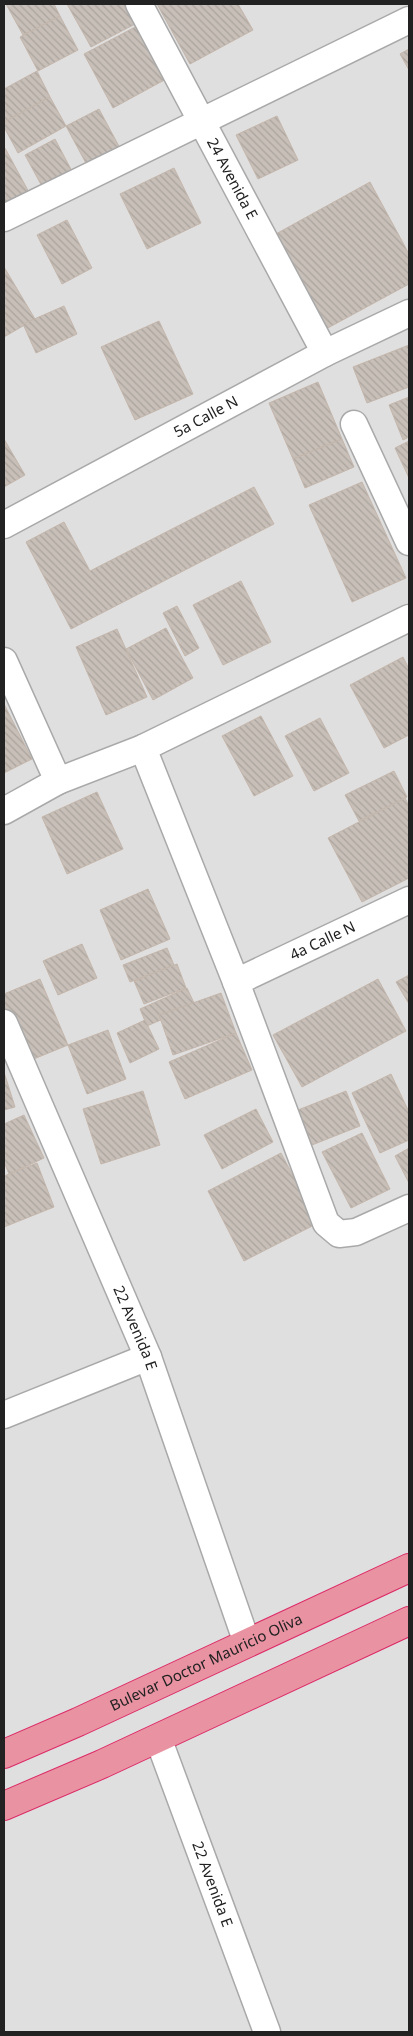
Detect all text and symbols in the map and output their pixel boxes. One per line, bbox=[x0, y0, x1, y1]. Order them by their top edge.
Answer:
street label: 24 Avenida E bbox=[203, 134, 263, 223]
street label: 5a Calle N bbox=[170, 391, 241, 441]
street label: 4a Calle N bbox=[286, 916, 358, 964]
street label: 22 Avenida E bbox=[109, 1282, 163, 1372]
street label: Bulevar Doctor Mauricio Oliva bbox=[106, 1608, 305, 1715]
street label: 22 Avenida E bbox=[188, 1838, 238, 1930]

